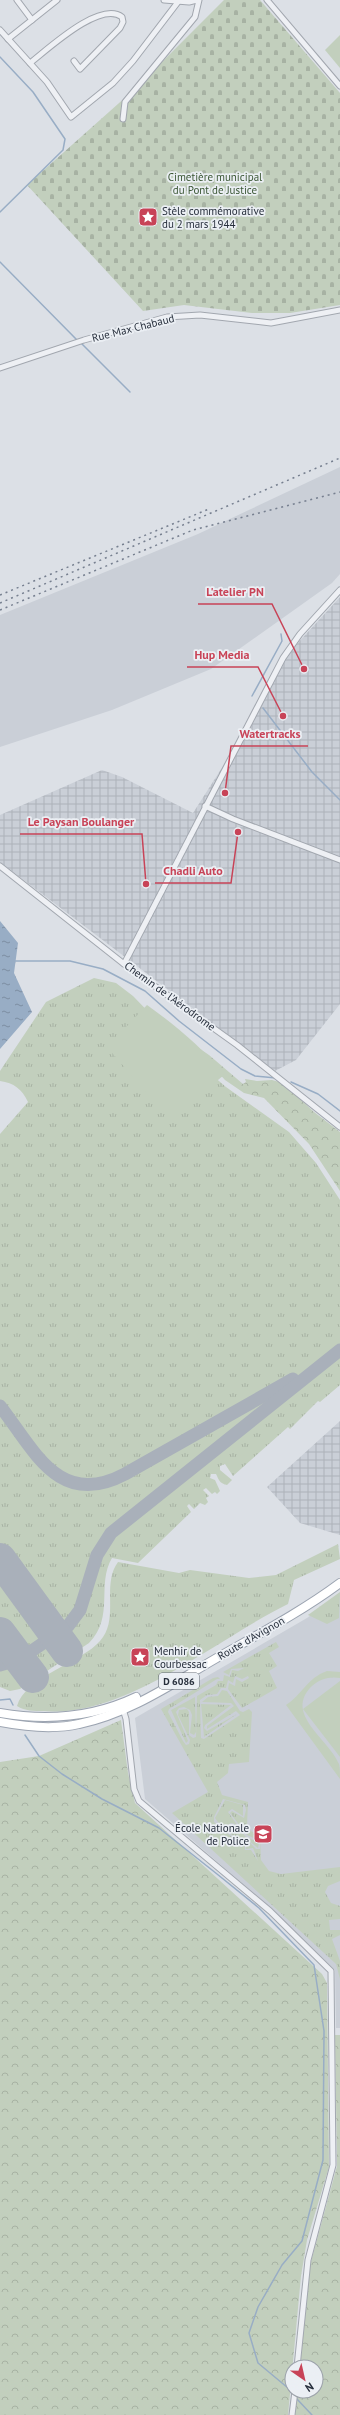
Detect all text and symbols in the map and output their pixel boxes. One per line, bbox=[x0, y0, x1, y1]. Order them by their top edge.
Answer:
park label: Cimetière municipal du Pont de Justice bbox=[168, 170, 263, 197]
place label: Stèle commémorative du 2 mars 1944 bbox=[162, 204, 265, 231]
place icon: Stèle commémorative du 2 mars 1944 bbox=[137, 206, 159, 228]
street label: Rue Max Chabaud bbox=[90, 311, 176, 345]
callout: L'atelier PN bbox=[198, 580, 272, 604]
text: L'atelier PN bbox=[206, 584, 264, 599]
callout: Hup Media bbox=[187, 643, 258, 667]
text: Hup Media bbox=[194, 647, 250, 662]
callout: Watertracks bbox=[231, 722, 308, 746]
text: Watertracks bbox=[239, 726, 301, 741]
callout: Le Paysan Boulanger bbox=[20, 810, 142, 834]
text: Le Paysan Boulanger bbox=[28, 814, 135, 829]
callout: Chadli Auto bbox=[155, 859, 231, 883]
text: Chadli Auto bbox=[163, 863, 223, 878]
street label: Chemin de l'Aérodrome bbox=[122, 958, 219, 1034]
street label: Route d'Avignon bbox=[215, 1613, 287, 1663]
place label: Menhir de Courbessac bbox=[154, 1644, 207, 1671]
place icon: Menhir de Courbessac bbox=[129, 1646, 151, 1668]
road number: D 6086 bbox=[159, 1673, 199, 1689]
place label: École Nationale de Police bbox=[175, 1821, 249, 1848]
school or university icon: École Nationale de Police bbox=[252, 1823, 274, 1845]
north arrow bbox=[284, 2359, 324, 2399]
text: N bbox=[303, 2379, 317, 2395]

